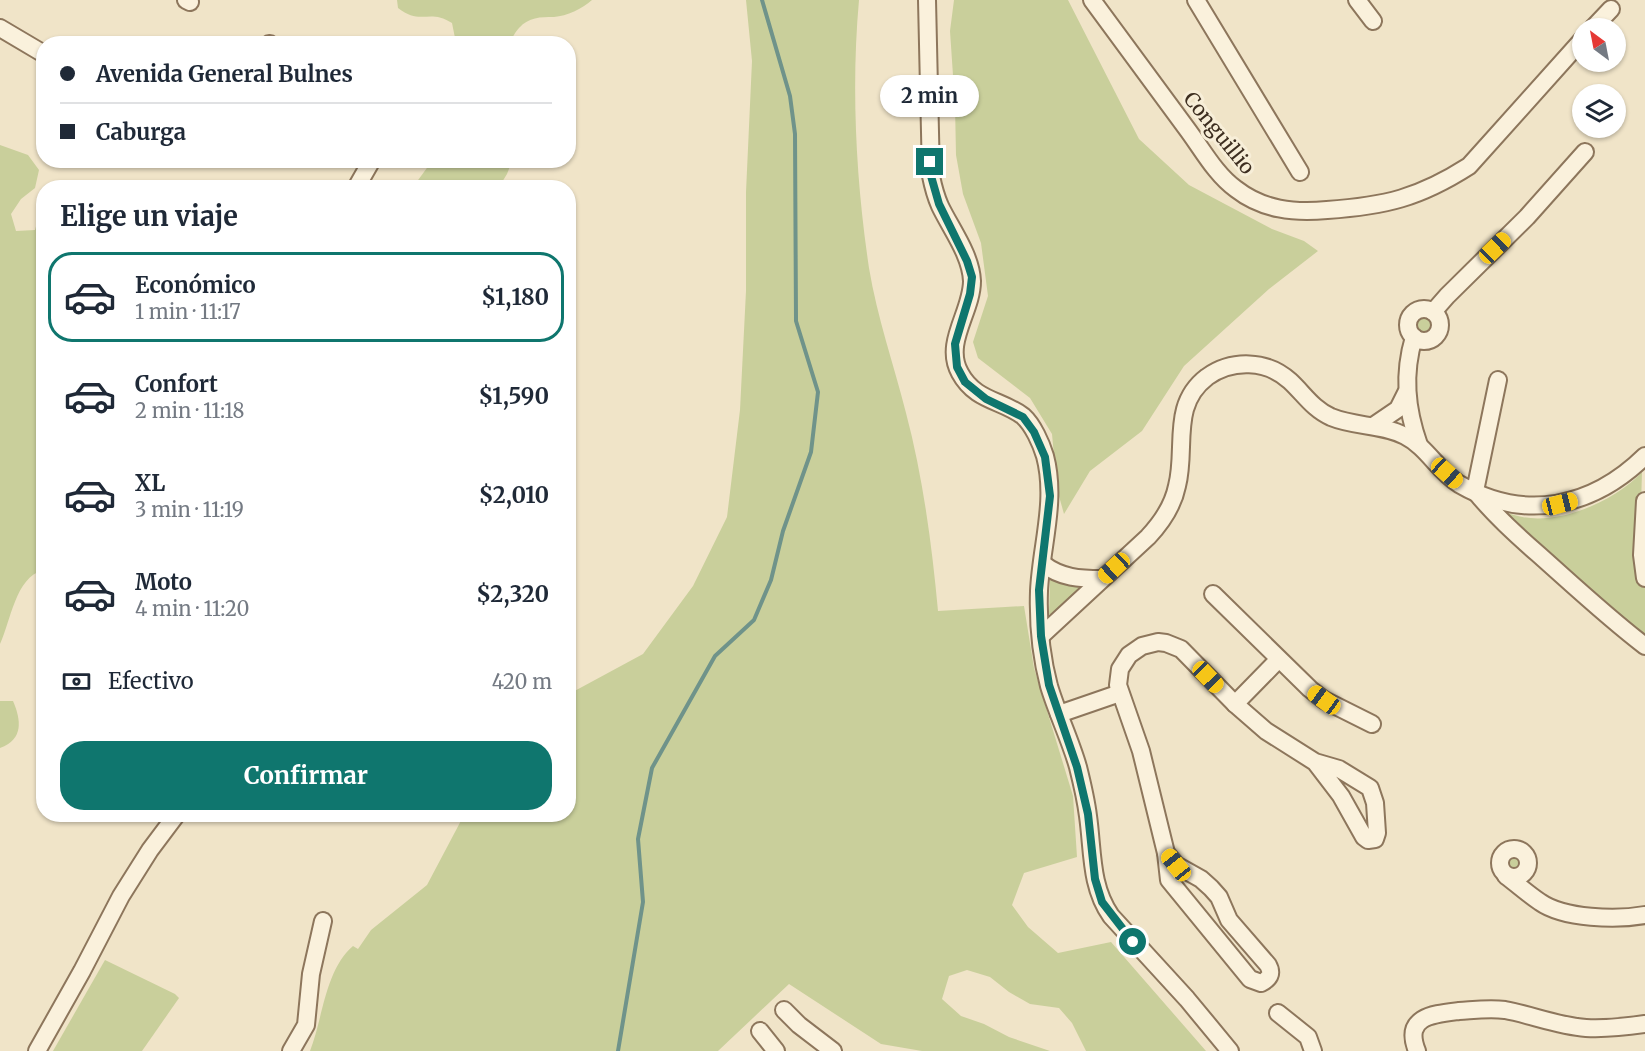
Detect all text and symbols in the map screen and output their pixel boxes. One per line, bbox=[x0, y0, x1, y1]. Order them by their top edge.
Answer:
north arrow bbox=[1572, 18, 1626, 72]
map controls bbox=[1572, 18, 1626, 138]
text: Avenida General Bulnes bbox=[96, 60, 353, 88]
callout: 2 min bbox=[880, 75, 980, 117]
text: 2 min bbox=[901, 83, 958, 108]
button: layers bbox=[1572, 84, 1626, 138]
street label: Conguillio bbox=[1179, 86, 1260, 179]
text: Caburga bbox=[96, 118, 186, 146]
route end bbox=[916, 148, 943, 175]
text: Elige un viaje bbox=[60, 199, 238, 233]
car bbox=[1476, 229, 1514, 267]
icon: car bbox=[63, 270, 117, 324]
text: Económico bbox=[135, 271, 256, 299]
text: $1,180 bbox=[481, 283, 549, 311]
text: 1 min · 11:17 bbox=[135, 299, 241, 324]
icon: car bbox=[63, 369, 117, 423]
text: Confort bbox=[135, 370, 218, 398]
text: $1,590 bbox=[478, 382, 549, 410]
text: 2 min · 11:18 bbox=[135, 398, 245, 423]
car bbox=[1428, 454, 1466, 492]
icon: car bbox=[63, 468, 117, 522]
text: XL bbox=[135, 469, 165, 497]
text: $2,010 bbox=[479, 481, 549, 509]
car bbox=[1540, 491, 1580, 517]
text: 3 min · 11:19 bbox=[135, 497, 244, 522]
car bbox=[1095, 549, 1133, 587]
icon: car bbox=[63, 567, 117, 621]
text: Moto bbox=[135, 568, 192, 596]
text: $2,320 bbox=[476, 580, 549, 608]
text: 4 min · 11:20 bbox=[135, 596, 249, 621]
car bbox=[1189, 658, 1227, 696]
icon: cash bbox=[60, 665, 93, 698]
text: Efectivo bbox=[108, 667, 194, 695]
text: 420 m bbox=[492, 669, 552, 694]
car bbox=[1304, 682, 1344, 718]
button: Confirmar bbox=[60, 741, 552, 810]
car bbox=[1158, 845, 1194, 885]
route start bbox=[1119, 928, 1146, 955]

